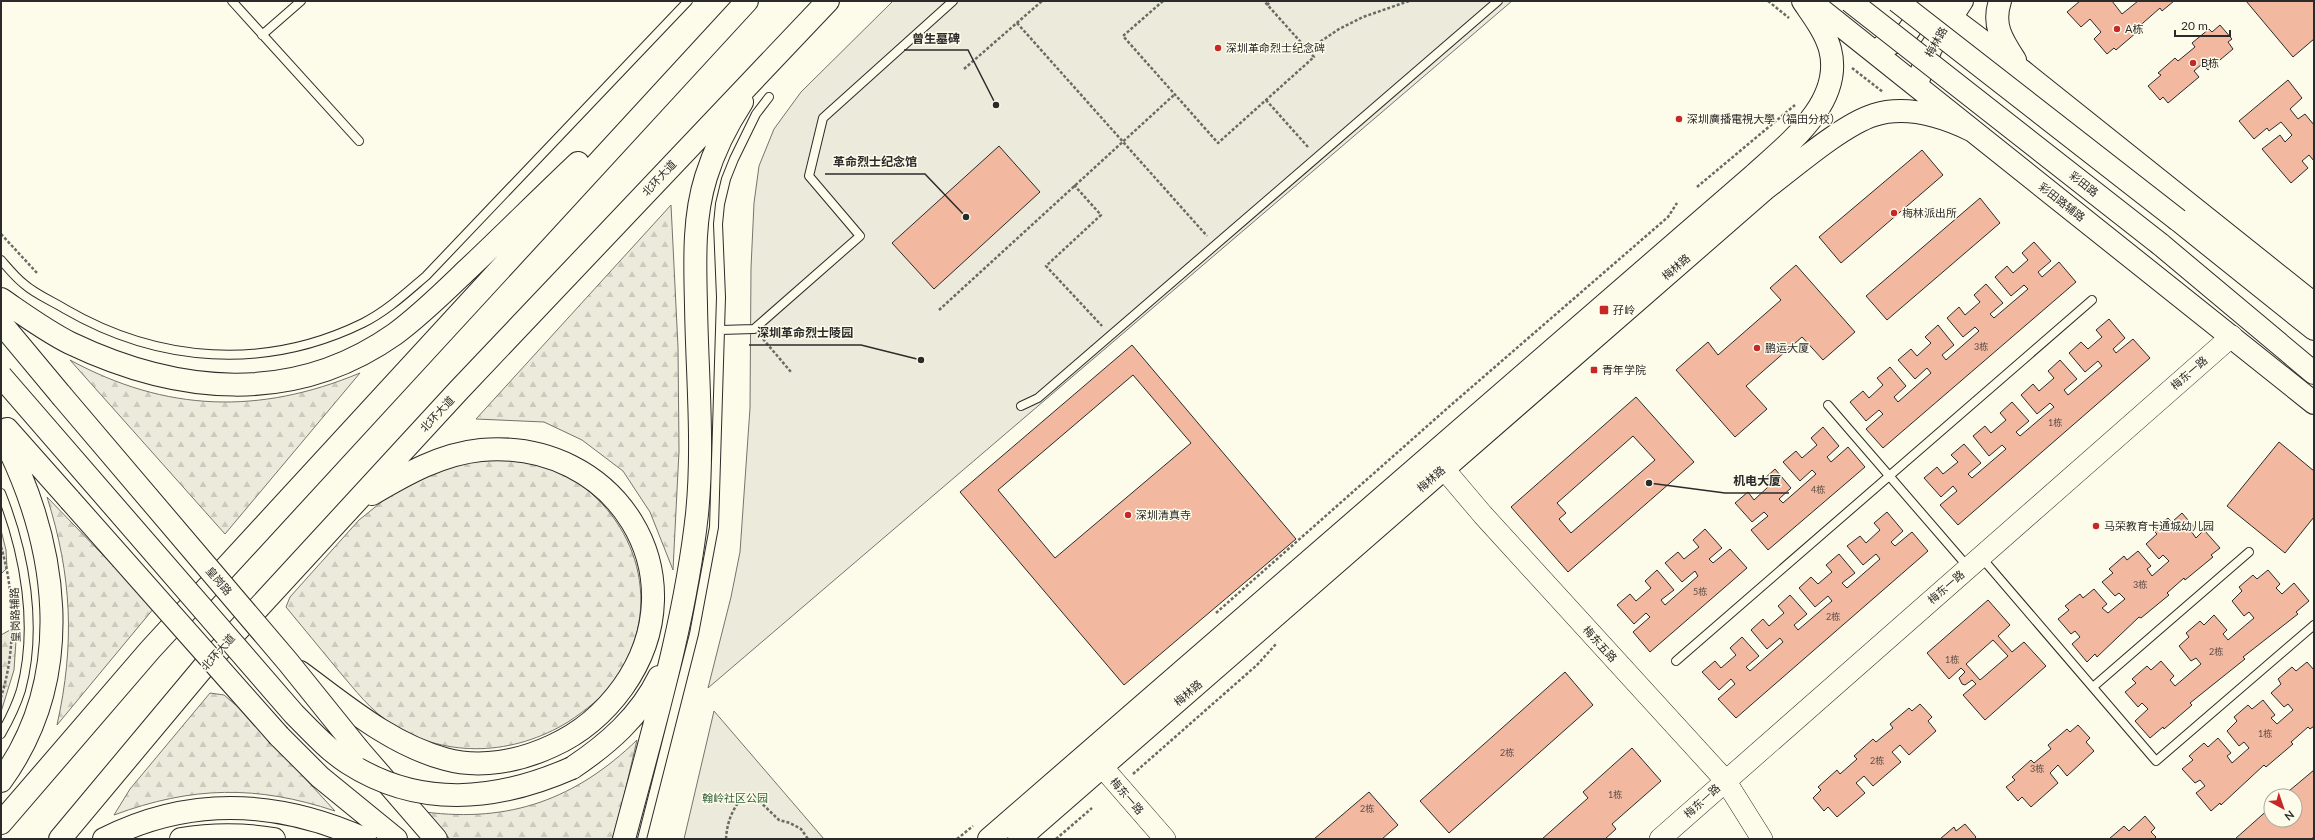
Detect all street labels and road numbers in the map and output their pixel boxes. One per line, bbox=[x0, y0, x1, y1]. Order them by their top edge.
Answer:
street label: 梅林路 bbox=[1922, 24, 1949, 59]
street label: 北环大道 bbox=[639, 157, 678, 198]
street label: 彩田路 bbox=[2067, 168, 2101, 199]
street label: 彩田路辅路 bbox=[2037, 180, 2088, 224]
street label: 梅林路 bbox=[1659, 251, 1692, 282]
street label: 梅东一路 bbox=[2168, 353, 2210, 392]
street label: 北环大道 bbox=[417, 393, 456, 434]
street label: 梅林路 bbox=[1414, 463, 1447, 494]
street label: 皇岗路 bbox=[204, 564, 235, 597]
street label: 梅东一路 bbox=[1925, 567, 1967, 606]
street label: 皇岗路辅路 bbox=[7, 587, 22, 643]
street label: 梅东五路 bbox=[1581, 623, 1620, 664]
street label: 北环大道 bbox=[198, 631, 237, 672]
street label: 梅林路 bbox=[1171, 677, 1204, 708]
street label: 梅东一路 bbox=[1108, 775, 1147, 817]
street label: 梅东一路 bbox=[1681, 781, 1722, 820]

